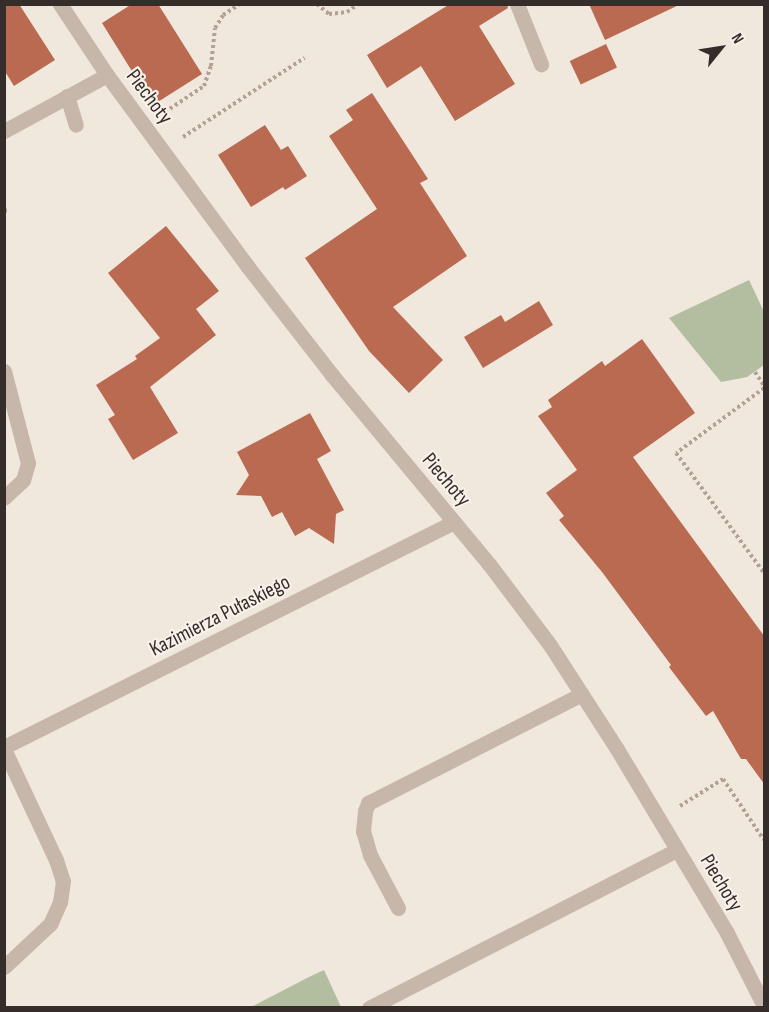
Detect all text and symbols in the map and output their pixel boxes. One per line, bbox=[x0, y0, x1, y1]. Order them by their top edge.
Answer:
north arrow bbox=[691, 18, 751, 78]
text: N bbox=[727, 30, 747, 47]
street label: Piechoty bbox=[120, 65, 178, 129]
street label: Piechoty bbox=[416, 448, 476, 512]
street label: Kazimierza Pułaskiego bbox=[146, 570, 294, 662]
street label: Piechoty bbox=[694, 850, 748, 916]

